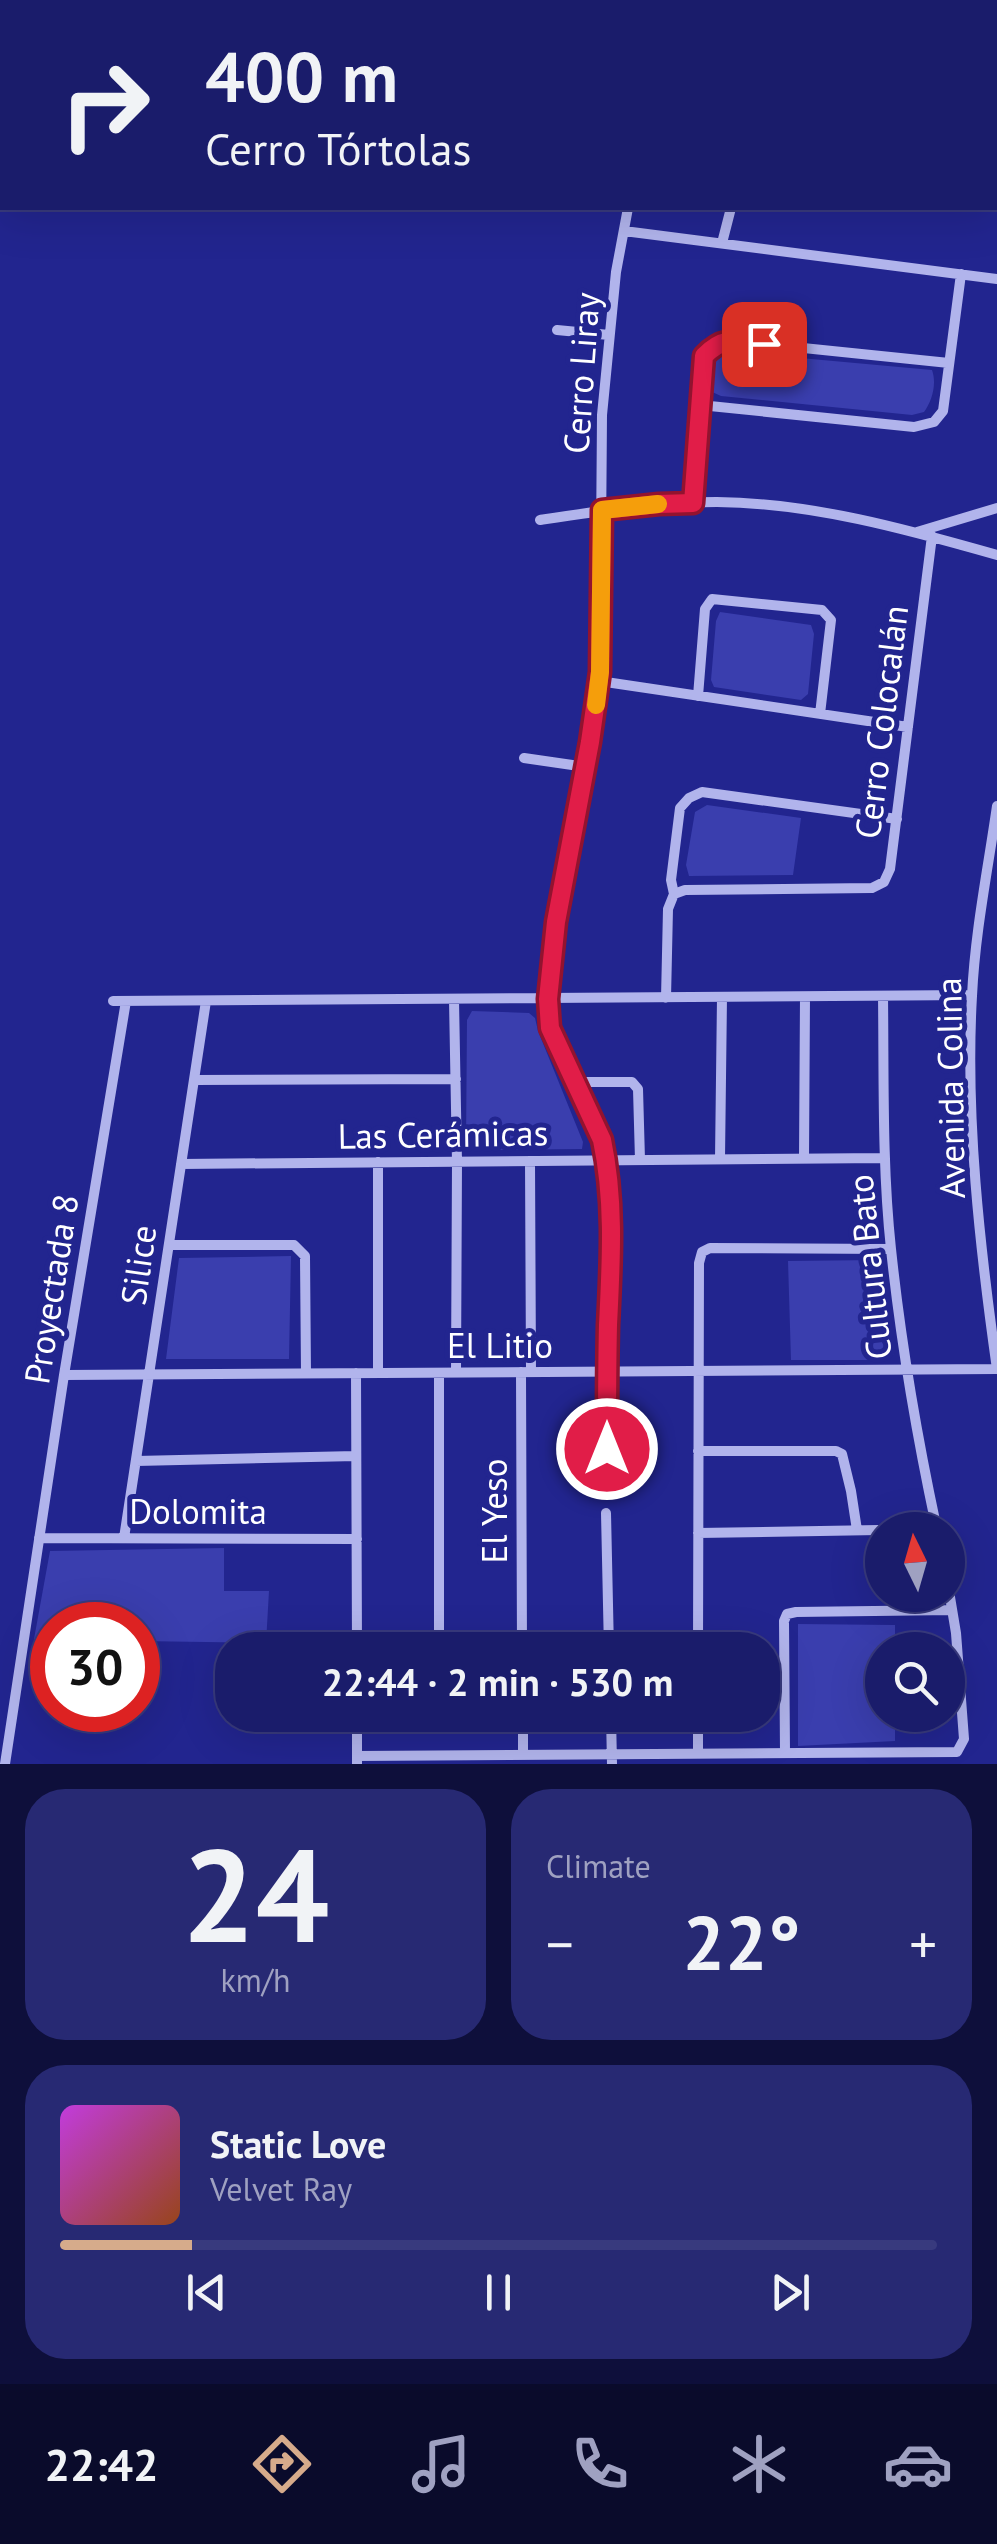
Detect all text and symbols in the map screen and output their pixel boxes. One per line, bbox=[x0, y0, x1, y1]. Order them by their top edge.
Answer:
text: 400 m bbox=[205, 31, 398, 121]
icon: right bbox=[40, 40, 170, 170]
text: Cerro Tórtolas bbox=[205, 119, 472, 177]
street label: Cerro Liray bbox=[552, 291, 610, 455]
pin bbox=[722, 302, 807, 387]
icon: arrive bbox=[737, 317, 792, 372]
street label: Cerro Colocalán bbox=[844, 603, 918, 841]
street label: Avenida Colina bbox=[925, 977, 975, 1199]
street label: Las Cerámicas bbox=[337, 1109, 549, 1159]
street label: Cultura Bato bbox=[836, 1172, 902, 1362]
street label: Proyectada 8 bbox=[13, 1191, 89, 1387]
street label: Silice bbox=[110, 1222, 166, 1308]
street label: El Litio bbox=[447, 1322, 553, 1368]
position arrow bbox=[555, 1397, 659, 1501]
street label: El Yeso bbox=[471, 1458, 517, 1564]
street label: Dolomita bbox=[129, 1488, 267, 1534]
north arrow bbox=[865, 1512, 965, 1612]
map controls bbox=[865, 1512, 965, 1732]
speed limit sign: 30 bbox=[30, 1602, 160, 1732]
button: search bbox=[865, 1632, 965, 1732]
text: 22:44 · 2 min · 530 m bbox=[322, 1657, 673, 1706]
text: 24 bbox=[182, 1810, 329, 1978]
text: Climate bbox=[546, 1845, 651, 1887]
text: 22° bbox=[683, 1894, 800, 1991]
text: − bbox=[546, 1908, 574, 1979]
text: + bbox=[909, 1908, 937, 1979]
text: km/h bbox=[220, 1959, 291, 2001]
text: Static Love bbox=[210, 2119, 386, 2168]
text: Velvet Ray bbox=[210, 2168, 352, 2210]
icon: previous bbox=[179, 2265, 234, 2320]
icon: pause bbox=[471, 2265, 526, 2320]
icon: next bbox=[763, 2265, 818, 2320]
icon: directions bbox=[247, 2429, 317, 2499]
icon: music bbox=[406, 2429, 476, 2499]
icon: phone bbox=[565, 2429, 635, 2499]
icon: climate bbox=[724, 2429, 794, 2499]
icon: car bbox=[883, 2429, 953, 2499]
text: 22:42 bbox=[44, 2435, 159, 2493]

